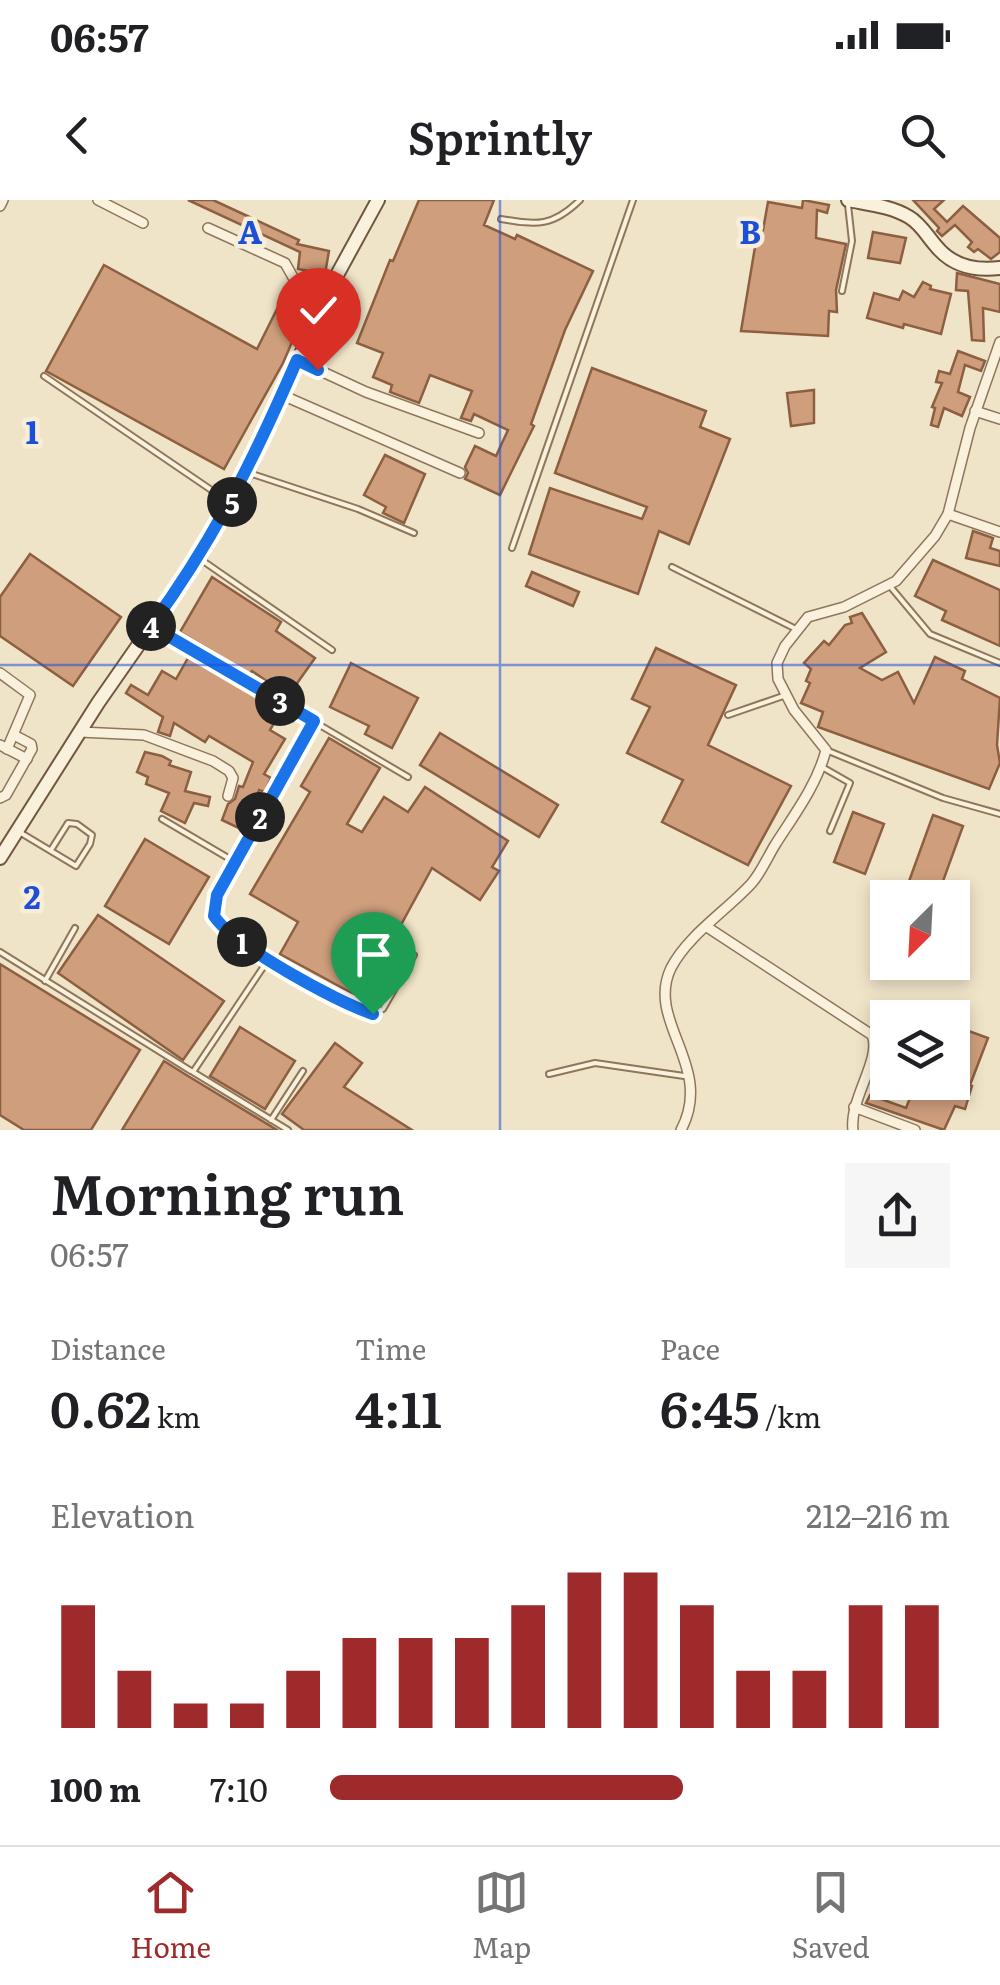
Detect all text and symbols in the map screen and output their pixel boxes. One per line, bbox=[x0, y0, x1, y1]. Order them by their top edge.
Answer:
text: 06:57 bbox=[50, 7, 149, 64]
text: Sprintly bbox=[408, 102, 592, 169]
icon: back bbox=[50, 108, 105, 163]
icon: search bbox=[895, 108, 950, 163]
text: A bbox=[238, 206, 262, 254]
text: B bbox=[739, 206, 761, 254]
pin bbox=[276, 268, 361, 371]
icon: check bbox=[291, 283, 346, 338]
text: 1 bbox=[25, 406, 39, 454]
pin: 5 bbox=[207, 477, 257, 527]
text: 5 bbox=[224, 481, 240, 523]
pin: 4 bbox=[126, 601, 176, 651]
text: 4 bbox=[143, 605, 159, 647]
pin: 3 bbox=[255, 676, 305, 726]
text: 3 bbox=[272, 680, 288, 722]
pin: 2 bbox=[235, 792, 285, 842]
text: 2 bbox=[252, 796, 268, 838]
text: 2 bbox=[23, 871, 41, 919]
north arrow bbox=[870, 880, 970, 980]
map controls bbox=[870, 880, 970, 1100]
pin bbox=[331, 912, 416, 1015]
pin: 1 bbox=[217, 917, 267, 967]
text: 1 bbox=[236, 921, 248, 963]
icon: arrive bbox=[346, 927, 401, 982]
button: layers bbox=[870, 1000, 970, 1100]
text: Morning run bbox=[50, 1150, 405, 1232]
button: share bbox=[845, 1163, 950, 1268]
text: 06:57 bbox=[50, 1229, 129, 1277]
text: Distance bbox=[50, 1327, 166, 1369]
text: Time bbox=[355, 1327, 426, 1369]
text: Pace bbox=[660, 1327, 720, 1369]
text: 0.62 bbox=[50, 1369, 151, 1443]
text: 4:11 bbox=[355, 1369, 442, 1443]
text: 6:45 bbox=[660, 1369, 759, 1443]
text: km bbox=[151, 1395, 201, 1437]
text: /km bbox=[759, 1395, 821, 1437]
text: Elevation bbox=[50, 1490, 195, 1538]
text: 212–216 m bbox=[806, 1490, 950, 1538]
text: 100 m bbox=[50, 1764, 141, 1812]
text: 7:10 bbox=[210, 1764, 268, 1812]
tab: Home bbox=[130, 1865, 211, 1967]
tab: Map bbox=[472, 1865, 531, 1967]
tab: Saved bbox=[792, 1865, 870, 1967]

